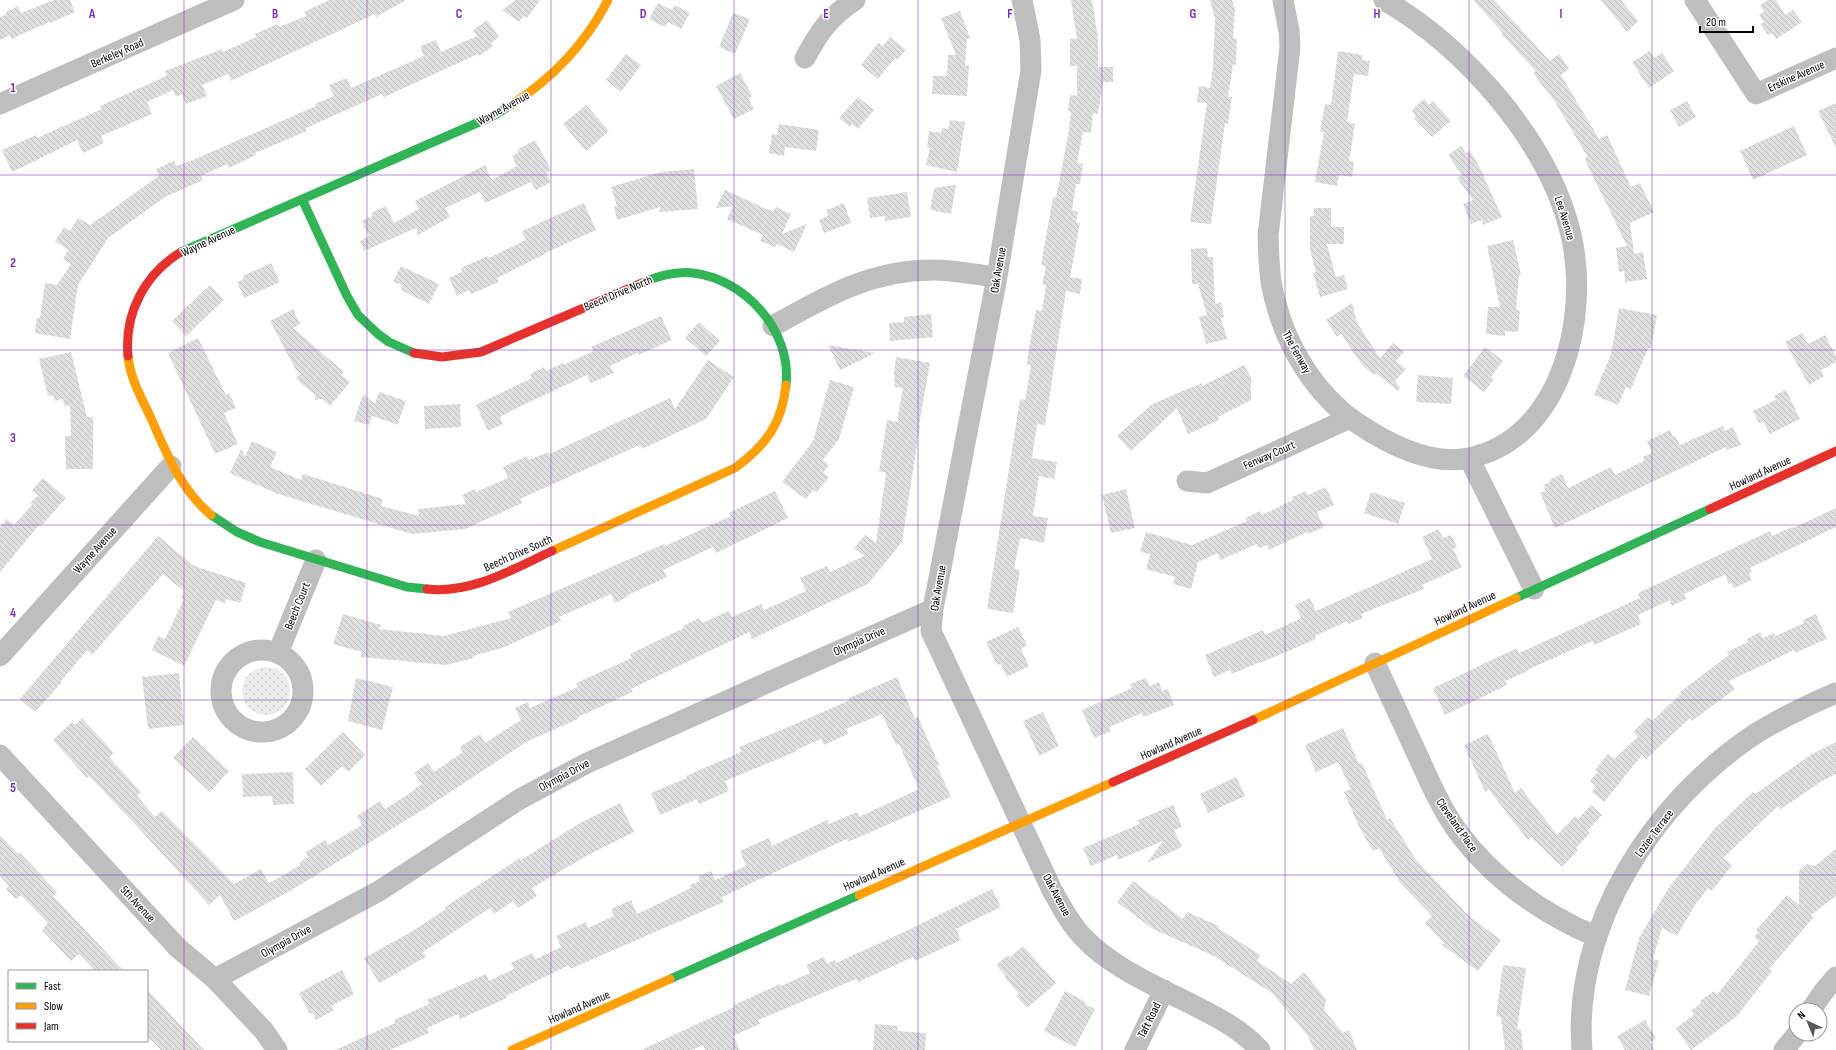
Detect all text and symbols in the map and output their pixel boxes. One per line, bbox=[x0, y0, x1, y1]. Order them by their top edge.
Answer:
text: A bbox=[88, 6, 96, 22]
text: B bbox=[272, 6, 278, 22]
text: C bbox=[456, 6, 463, 22]
text: D bbox=[640, 6, 647, 22]
text: E bbox=[823, 6, 829, 22]
text: F bbox=[1007, 6, 1013, 22]
text: G bbox=[1190, 6, 1197, 22]
text: H bbox=[1374, 6, 1381, 22]
text: I bbox=[1560, 6, 1563, 22]
scale bar bbox=[1700, 8, 1753, 34]
text: 20 m bbox=[1706, 15, 1726, 30]
street label: Berkeley Road bbox=[88, 35, 146, 72]
street label: Erskine Avenue bbox=[1765, 57, 1827, 96]
text: 1 bbox=[10, 80, 16, 96]
street label: Wayne Avenue bbox=[474, 88, 532, 129]
street label: Lee Avenue bbox=[1551, 194, 1578, 242]
street label: Wayne Avenue bbox=[179, 222, 238, 260]
street label: Oak Avenue bbox=[987, 246, 1010, 294]
text: 2 bbox=[10, 255, 16, 271]
street label: Beech Drive North bbox=[582, 272, 655, 315]
street label: The Fenway bbox=[1279, 328, 1315, 377]
text: 3 bbox=[10, 430, 16, 446]
street label: Fenway Court bbox=[1241, 437, 1298, 473]
street label: Howland Avenue bbox=[1727, 453, 1793, 494]
street label: Wayne Avenue bbox=[70, 524, 120, 577]
street label: Beech Drive South bbox=[482, 532, 555, 575]
street label: Oak Avenue bbox=[927, 564, 950, 612]
street label: Beech Court bbox=[281, 580, 314, 632]
street label: Howland Avenue bbox=[1432, 588, 1498, 629]
text: 4 bbox=[10, 605, 16, 621]
street label: Olympia Drive bbox=[831, 623, 888, 660]
street label: Howland Avenue bbox=[1138, 723, 1205, 764]
street label: Olympia Drive bbox=[536, 756, 592, 795]
text: 5 bbox=[10, 780, 16, 796]
street label: Cleveland Place bbox=[1433, 795, 1481, 855]
street label: Lozier Terrace bbox=[1632, 806, 1677, 860]
street label: Howland Avenue bbox=[841, 854, 908, 895]
street label: Oak Avenue bbox=[1039, 871, 1074, 919]
street label: 5th Avenue bbox=[117, 883, 159, 926]
street label: Olympia Drive bbox=[258, 921, 314, 961]
legend bbox=[8, 970, 148, 1042]
text: Fast bbox=[44, 979, 61, 994]
street label: Howland Avenue bbox=[546, 987, 613, 1028]
text: Slow bbox=[44, 999, 63, 1014]
street label: Taft Road bbox=[1134, 1000, 1164, 1040]
north arrow bbox=[1788, 1002, 1828, 1042]
text: N bbox=[1795, 1008, 1808, 1022]
text: Jam bbox=[43, 1019, 59, 1034]

